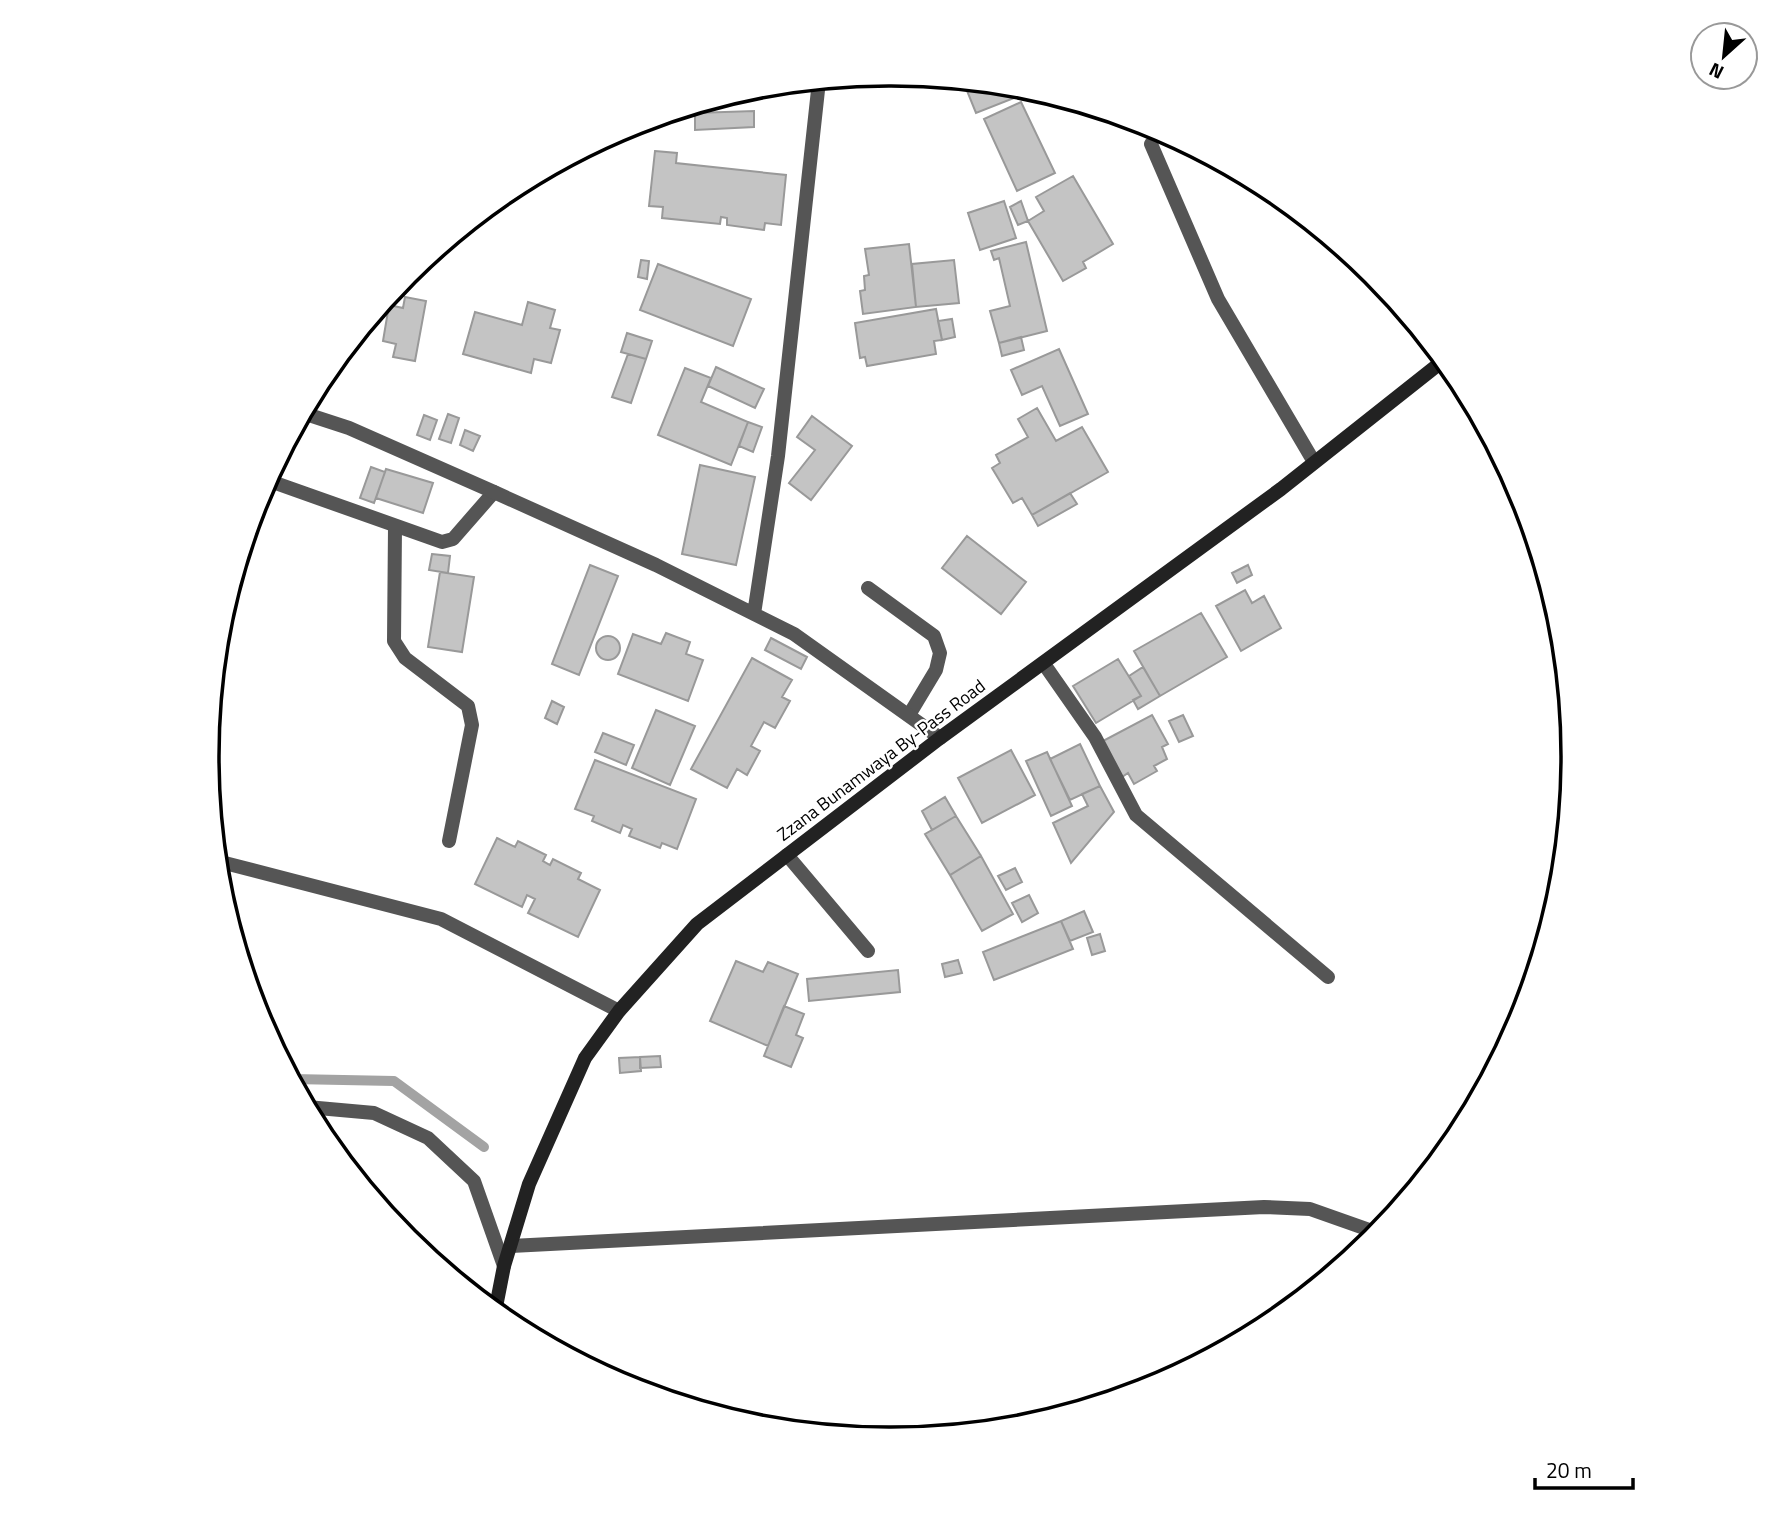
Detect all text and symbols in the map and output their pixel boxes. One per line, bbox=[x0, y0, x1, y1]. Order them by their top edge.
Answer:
north arrow bbox=[1689, 21, 1759, 91]
text: N bbox=[1704, 56, 1729, 88]
street label: Zzana Bunamwaya By-Pass Road bbox=[771, 673, 991, 847]
scale bar bbox=[1535, 1446, 1633, 1490]
text: 20 m bbox=[1546, 1454, 1592, 1486]

